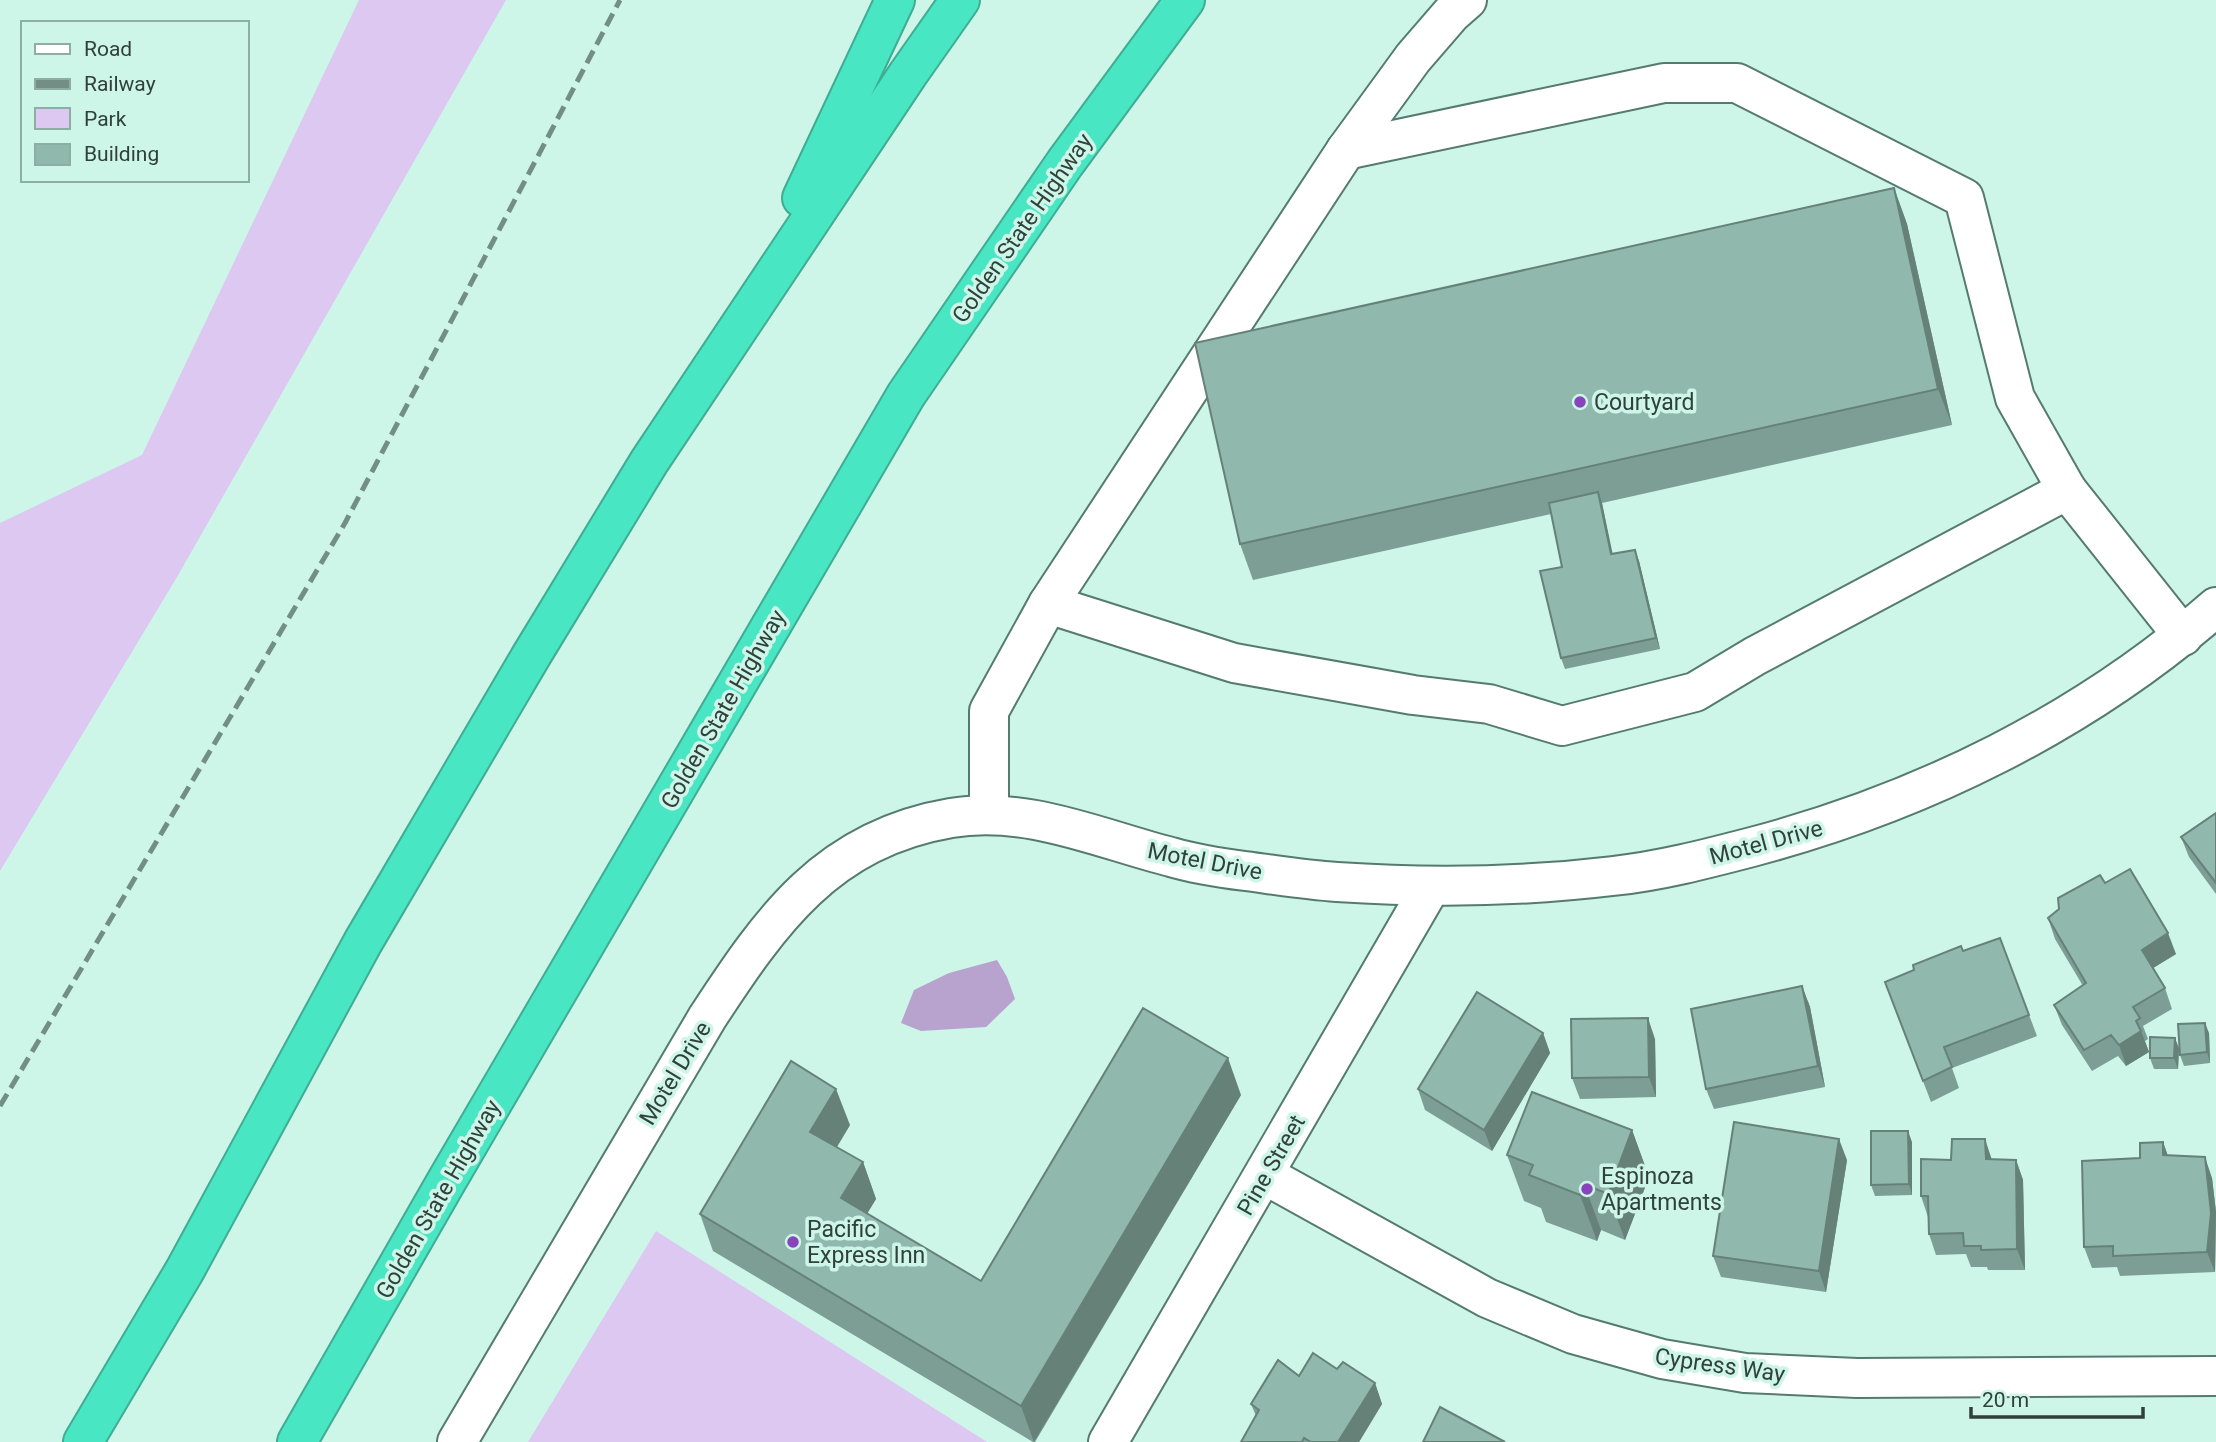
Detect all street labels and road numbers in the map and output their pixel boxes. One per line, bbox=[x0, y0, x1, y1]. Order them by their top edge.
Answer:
street label: Golden State Highway bbox=[947, 128, 1098, 328]
street label: Golden State Highway bbox=[655, 605, 791, 814]
street label: Motel Drive bbox=[1707, 814, 1826, 871]
street label: Motel Drive bbox=[1145, 837, 1264, 886]
street label: Motel Drive bbox=[634, 1017, 717, 1130]
street label: Golden State Highway bbox=[370, 1095, 506, 1304]
street label: Pine Street bbox=[1232, 1110, 1311, 1220]
street label: Cypress Way bbox=[1653, 1343, 1787, 1388]

